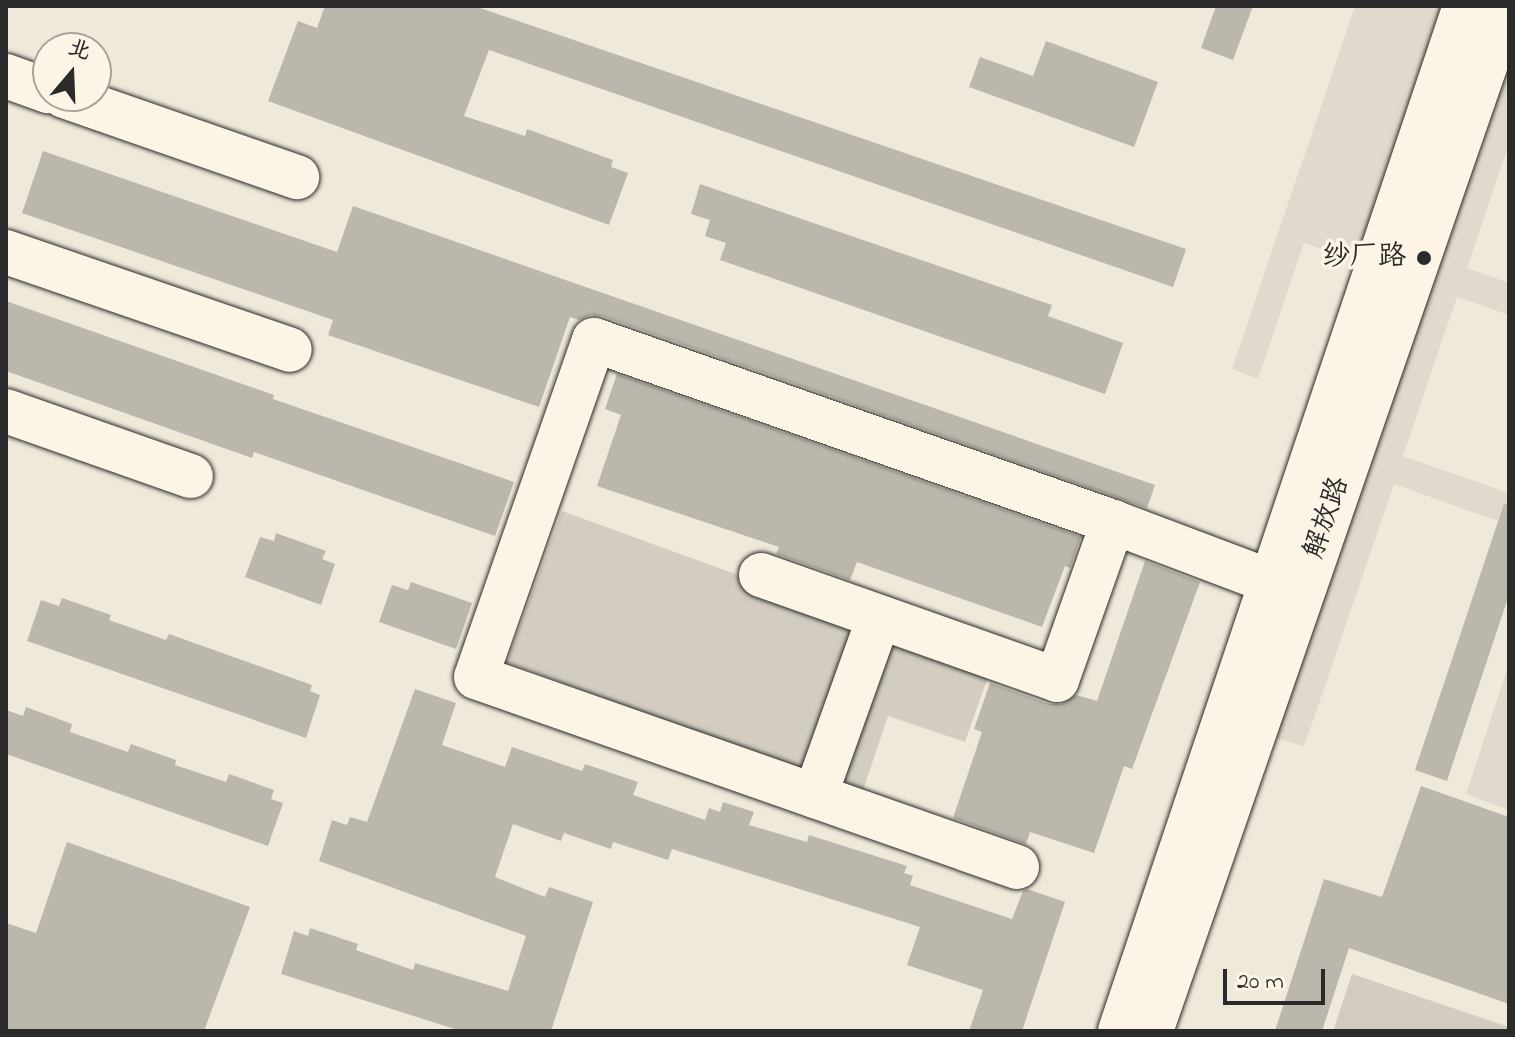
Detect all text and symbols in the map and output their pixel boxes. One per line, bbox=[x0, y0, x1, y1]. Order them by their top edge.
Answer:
north arrow bbox=[32, 32, 112, 112]
text: 北 bbox=[64, 32, 95, 70]
place label: 纱厂路 bbox=[1322, 241, 1406, 275]
marker: 纱厂路 bbox=[1413, 247, 1435, 269]
street label: 解放路 bbox=[1298, 473, 1358, 563]
scale bar bbox=[1227, 953, 1329, 1003]
text: 20 m bbox=[1237, 965, 1284, 1000]

